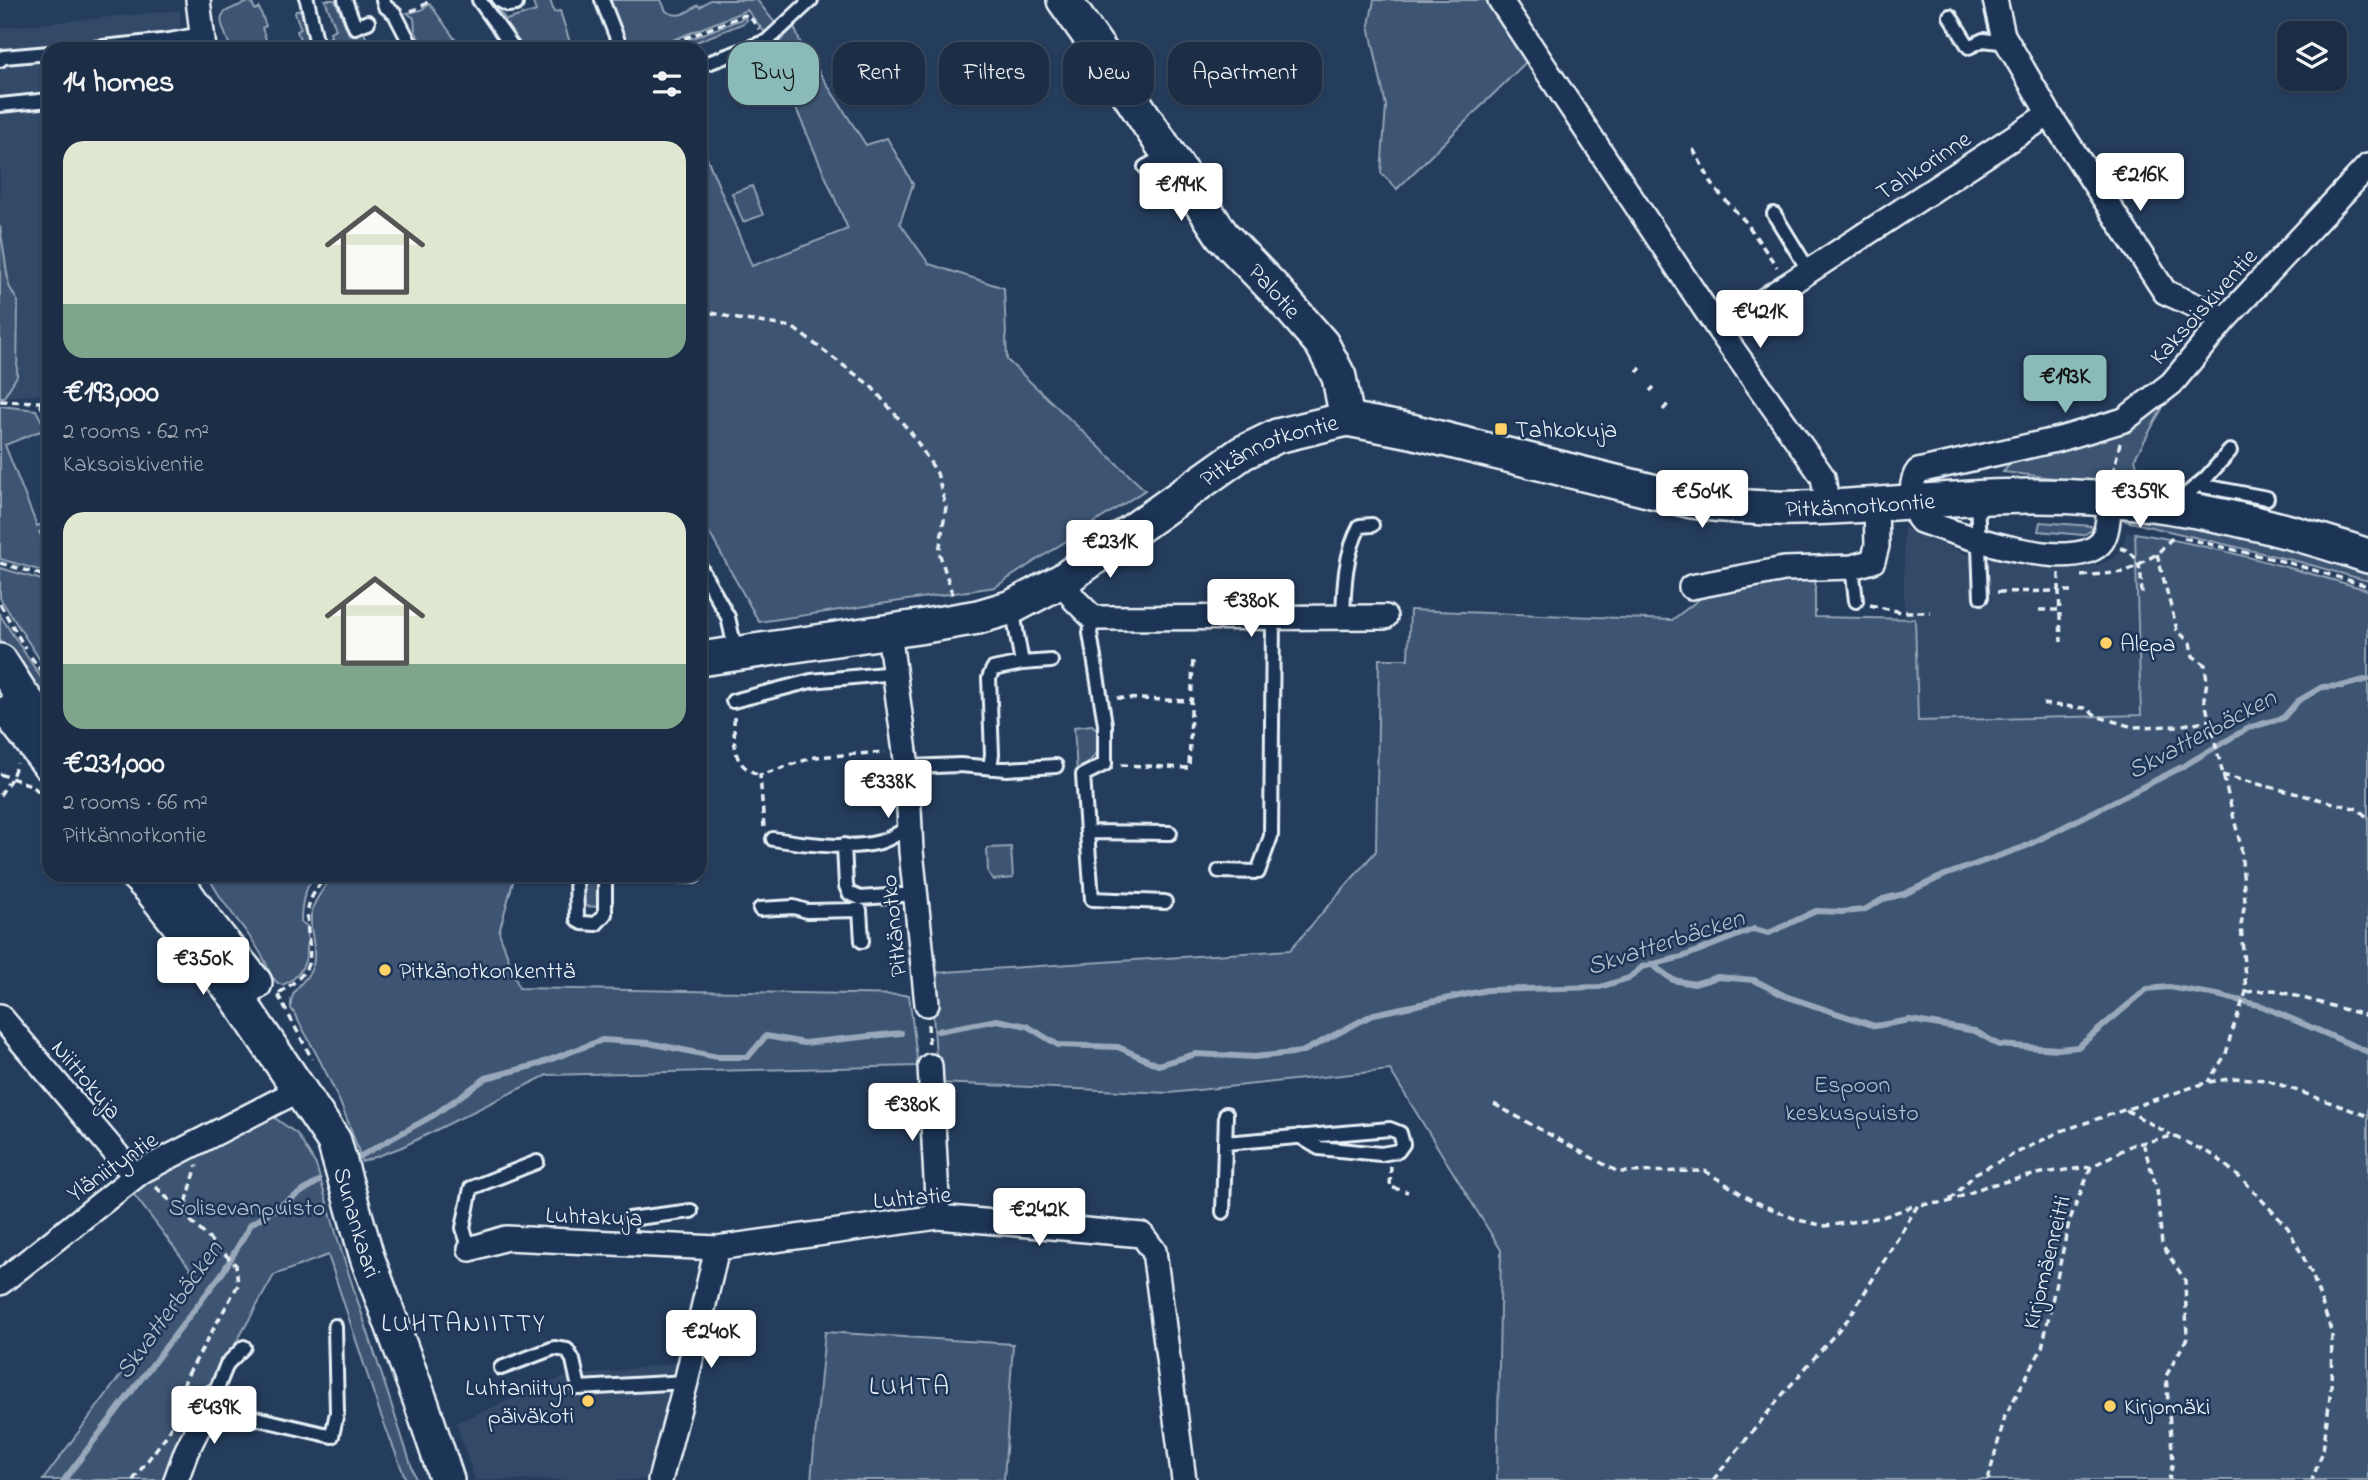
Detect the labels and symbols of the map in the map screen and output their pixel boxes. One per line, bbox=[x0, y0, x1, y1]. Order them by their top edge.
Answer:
street label: Tahkorinne bbox=[1870, 123, 1979, 211]
pin: €216K bbox=[2091, 154, 2189, 213]
pin: €194K bbox=[1132, 164, 1230, 223]
street label: Kaksoiskiventie bbox=[2143, 241, 2267, 374]
street label: Palotie bbox=[1238, 256, 1308, 328]
pin: €421K bbox=[1711, 290, 1809, 350]
pin: €193K bbox=[2016, 356, 2114, 415]
street label: Pitkännotkontie bbox=[1194, 407, 1342, 497]
place label: Tahkokuja bbox=[1515, 414, 1617, 449]
marker: Tahkokuja bbox=[1493, 421, 1509, 437]
pin: €504K bbox=[1653, 470, 1751, 530]
pin: €359K bbox=[2091, 470, 2189, 530]
street label: Pitkännotkontie bbox=[1785, 485, 1937, 528]
pin: €231K bbox=[1061, 520, 1159, 580]
pin: €380K bbox=[1202, 580, 1300, 639]
place label: Alepa bbox=[2120, 628, 2176, 663]
marker: Alepa bbox=[2098, 635, 2114, 651]
water label: Skvatterbäcken bbox=[2121, 680, 2285, 791]
pin: €338K bbox=[839, 760, 937, 820]
street label: Pitkänotko bbox=[873, 873, 918, 979]
water label: Skvatterbäcken bbox=[1582, 900, 1751, 987]
pin: €350K bbox=[154, 937, 252, 997]
place label: Pitkänotkonkenttä bbox=[399, 955, 575, 990]
marker: Pitkänotkonkenttä bbox=[377, 962, 393, 978]
street label: Niittokuja bbox=[41, 1033, 129, 1128]
park label: Espoon keskuspuisto bbox=[1785, 1069, 1919, 1132]
pin: €380K bbox=[863, 1084, 961, 1143]
street label: Yläniityntie bbox=[61, 1124, 167, 1213]
street label: Sunankaari bbox=[322, 1163, 388, 1284]
street label: Luhtatie bbox=[872, 1179, 953, 1220]
pin: €242K bbox=[990, 1188, 1088, 1248]
park label: Solisevanpuisto bbox=[169, 1192, 325, 1227]
street label: Kirjomäenreitti bbox=[2015, 1192, 2082, 1333]
street label: Luhtakuja bbox=[545, 1199, 643, 1238]
water label: Skvatterbäcken bbox=[107, 1232, 235, 1388]
district label: LUHTANIITTY bbox=[381, 1306, 547, 1344]
pin: €240K bbox=[662, 1310, 760, 1370]
district label: LUHTA bbox=[869, 1369, 951, 1407]
place label: Luhtaniityn päiväkoti bbox=[465, 1372, 574, 1435]
pin: €439K bbox=[165, 1386, 263, 1446]
place label: Kirjomäki bbox=[2124, 1391, 2210, 1426]
marker: Luhtaniityn päiväkoti bbox=[580, 1393, 596, 1409]
marker: Kirjomäki bbox=[2102, 1398, 2118, 1414]

